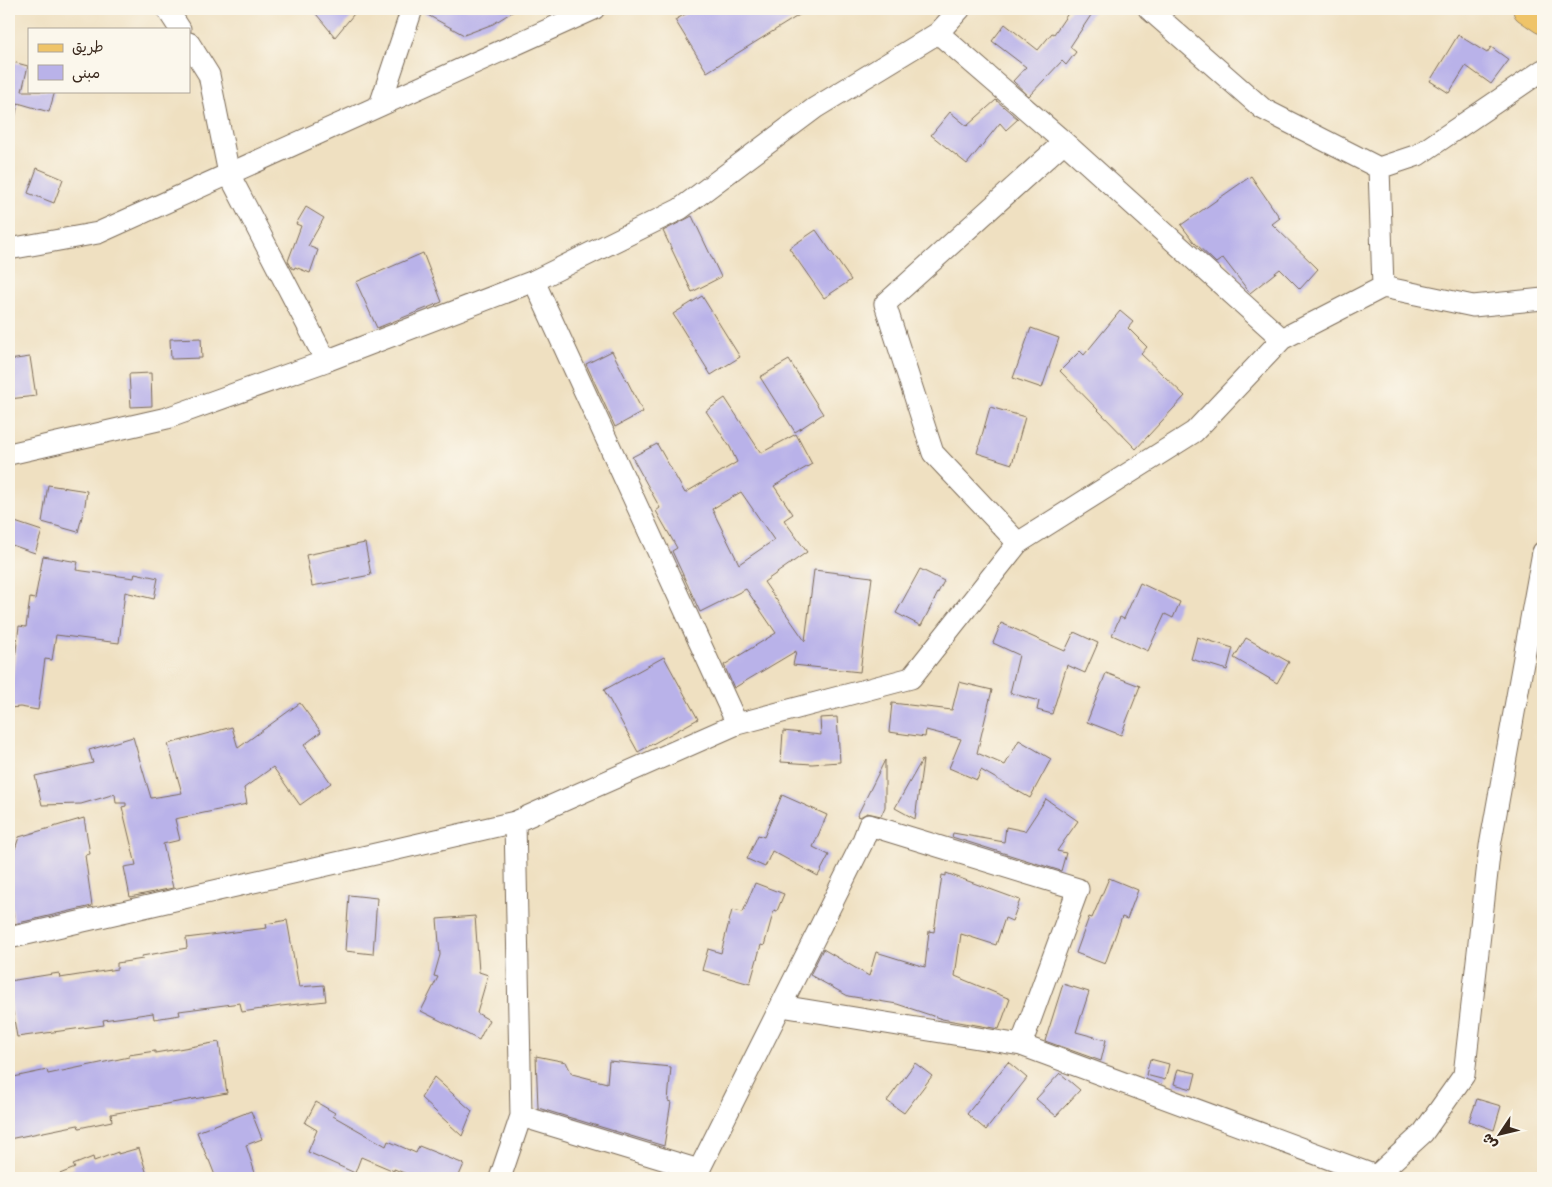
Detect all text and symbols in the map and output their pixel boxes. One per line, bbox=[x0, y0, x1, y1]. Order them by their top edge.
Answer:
legend bbox=[28, 28, 190, 92]
text: طريق bbox=[72, 37, 104, 59]
text: مبنى bbox=[72, 63, 100, 85]
north arrow bbox=[1474, 1110, 1524, 1160]
text: ش bbox=[1478, 1128, 1504, 1153]

